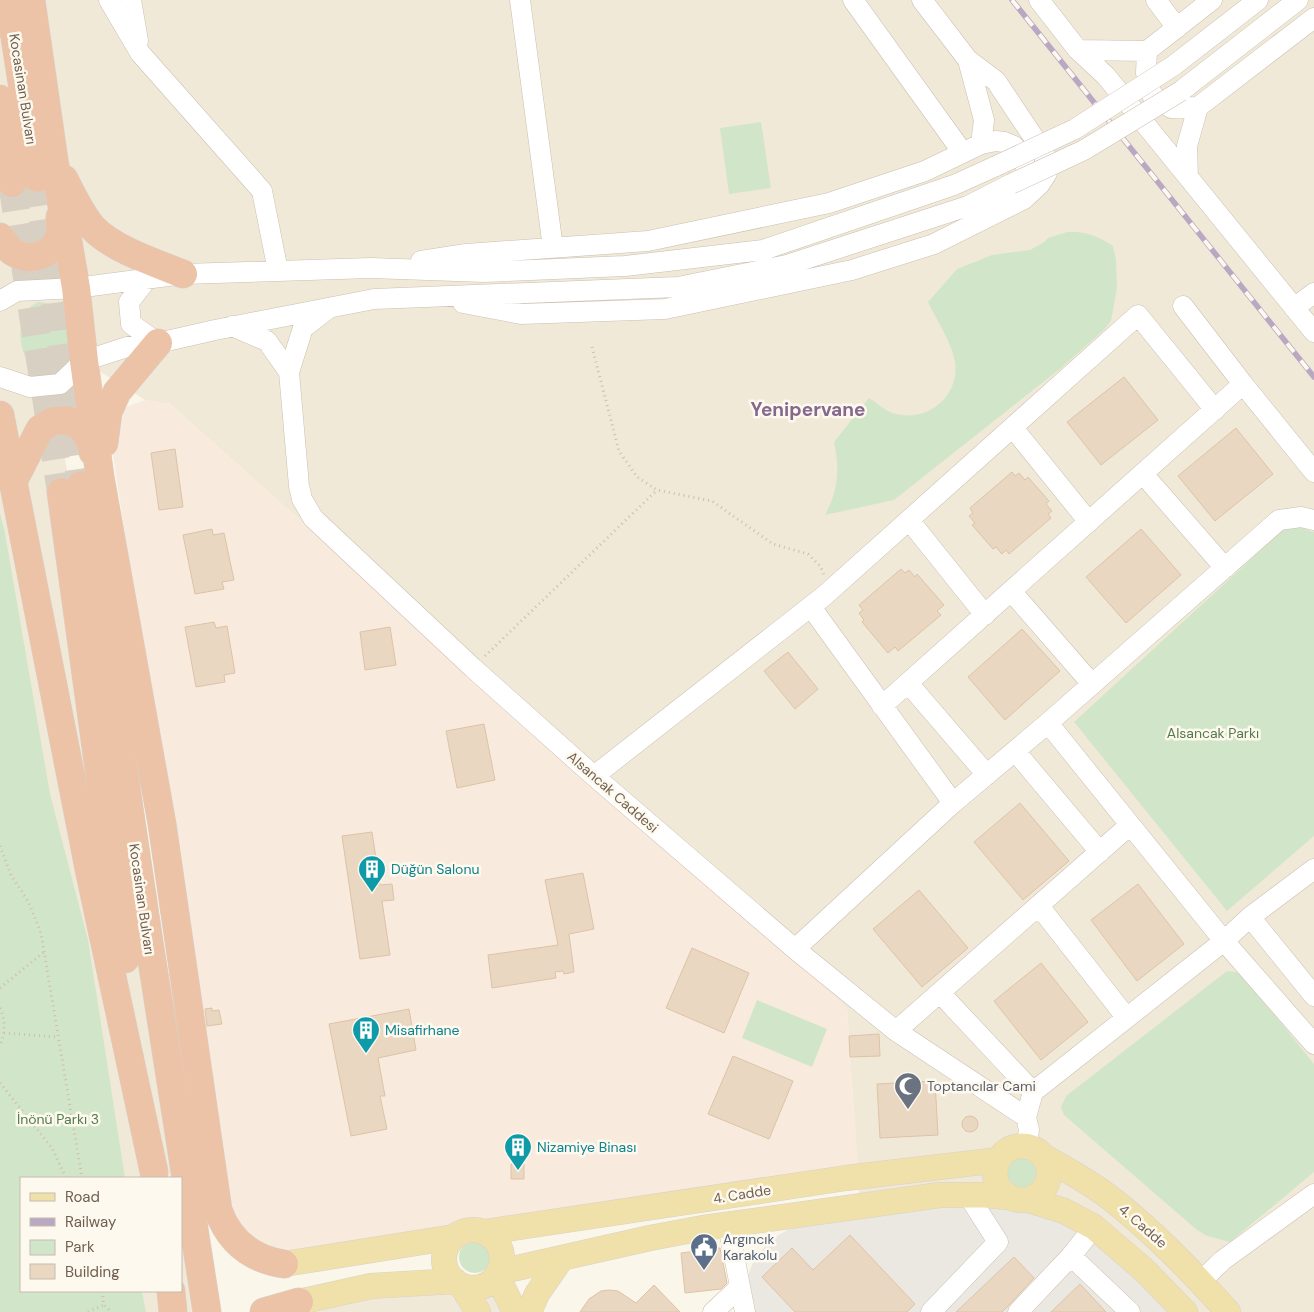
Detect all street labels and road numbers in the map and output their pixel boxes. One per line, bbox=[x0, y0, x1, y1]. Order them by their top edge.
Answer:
street label: Kocasinan Bulvarı bbox=[5, 32, 41, 146]
street label: Alsancak Caddesi bbox=[564, 747, 662, 837]
street label: Kocasinan Bulvarı bbox=[125, 842, 159, 956]
street label: 4. Cadde bbox=[712, 1181, 772, 1207]
street label: 4. Cadde bbox=[1115, 1200, 1171, 1252]

